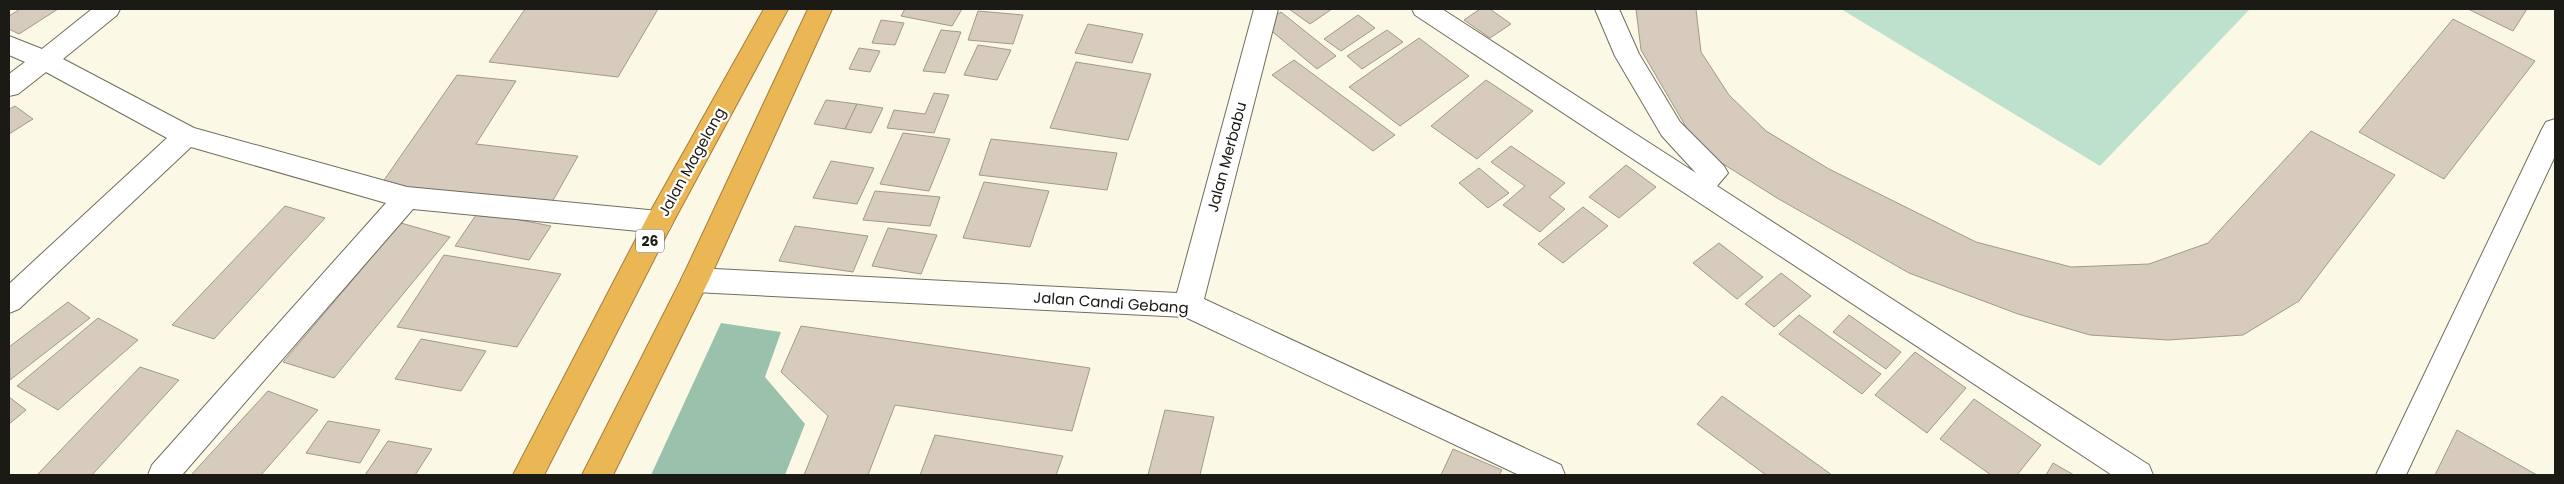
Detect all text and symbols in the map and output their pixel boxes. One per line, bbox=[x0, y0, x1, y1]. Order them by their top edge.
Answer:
street label: Jalan Merbabu bbox=[1202, 99, 1251, 214]
street label: Jalan Magelang bbox=[653, 103, 730, 220]
road number: 26 bbox=[636, 230, 664, 252]
street label: Jalan Candi Gebang bbox=[1033, 287, 1189, 318]

